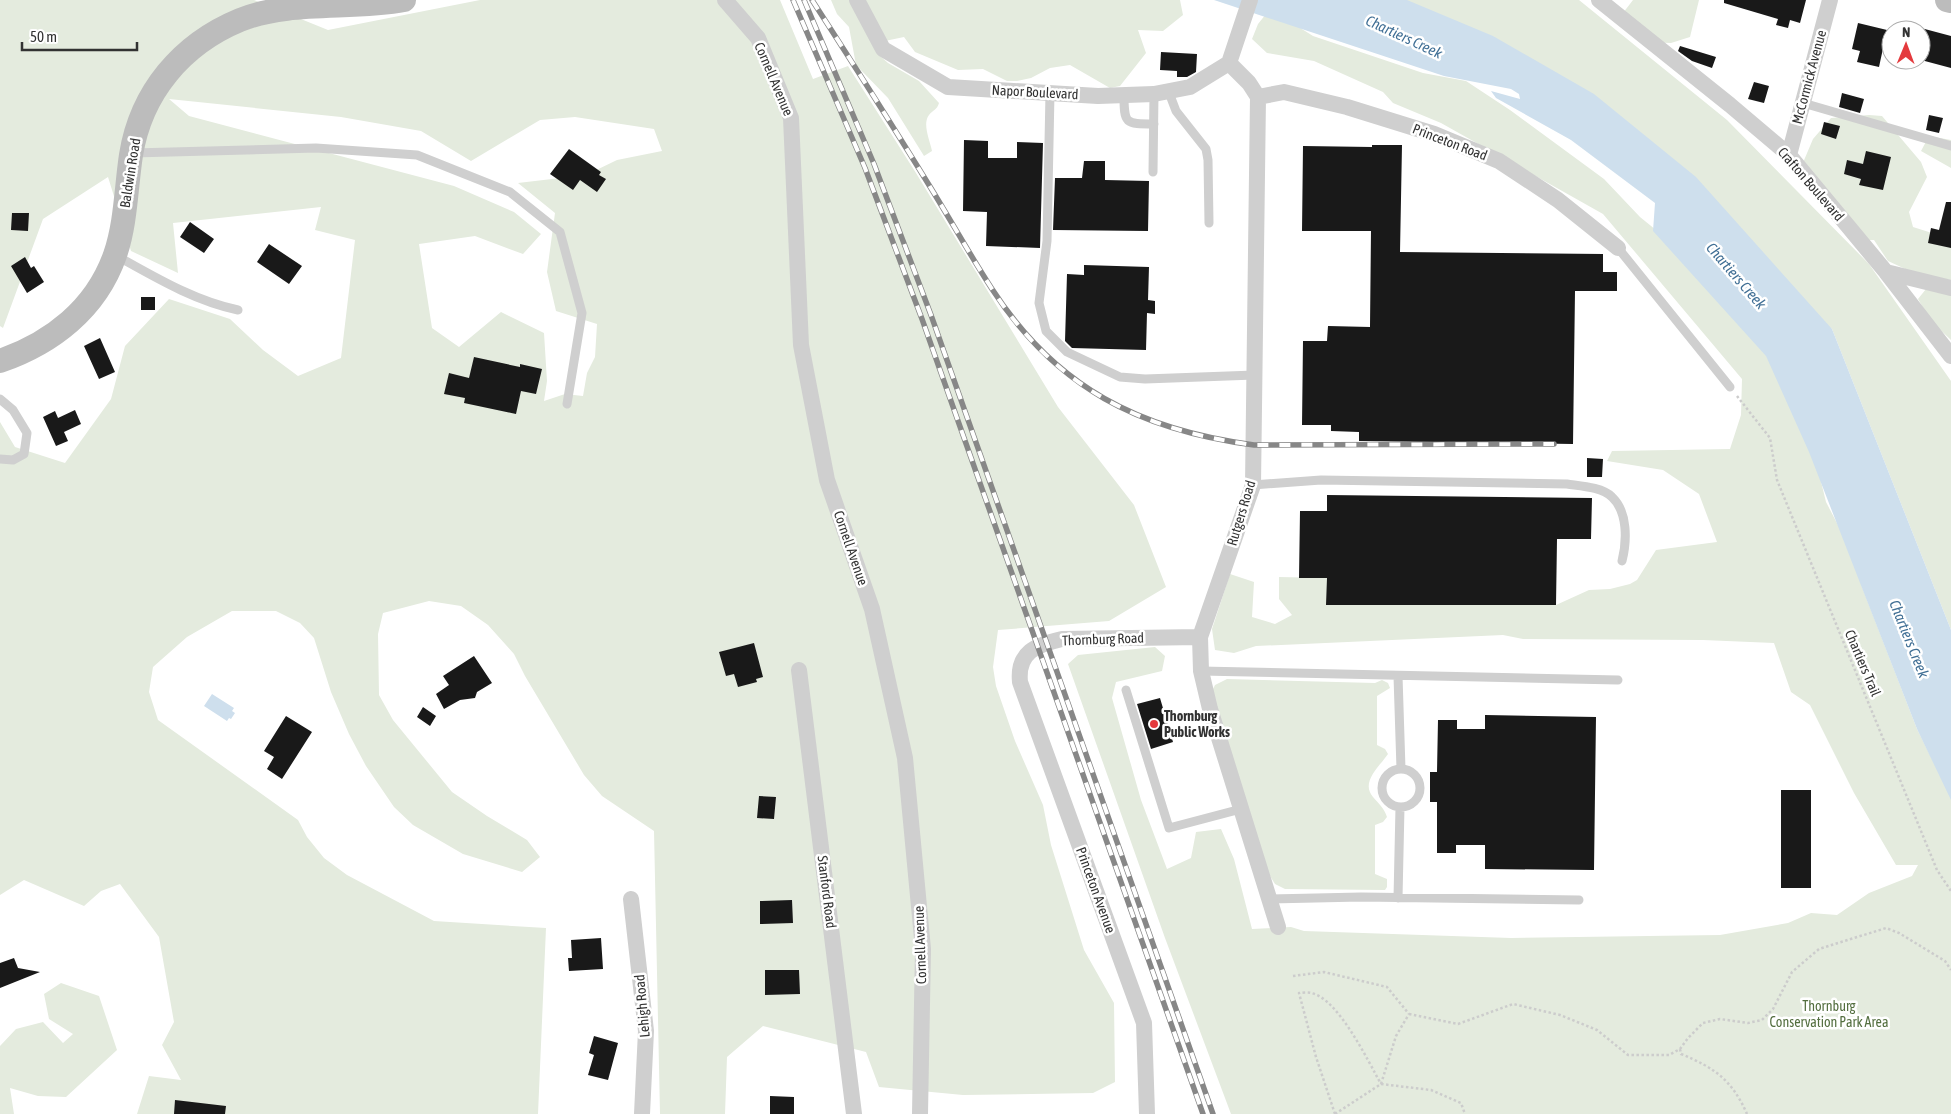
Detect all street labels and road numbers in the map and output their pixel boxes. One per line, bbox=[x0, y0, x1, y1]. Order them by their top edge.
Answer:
street label: McCormick Avenue bbox=[1789, 28, 1829, 126]
street label: Cornell Avenue bbox=[751, 40, 797, 118]
street label: Napor Boulevard bbox=[991, 82, 1079, 102]
street label: Princeton Road bbox=[1411, 120, 1489, 164]
street label: Baldwin Road bbox=[117, 137, 143, 209]
street label: Crafton Boulevard bbox=[1775, 144, 1847, 224]
street label: Rutgers Road bbox=[1223, 478, 1259, 548]
street label: Cornell Avenue bbox=[831, 508, 871, 588]
street label: Chartiers Trail bbox=[1842, 627, 1884, 699]
street label: Thornburg Road bbox=[1062, 630, 1144, 648]
street label: Princeton Avenue bbox=[1073, 845, 1119, 935]
street label: Stanford Road bbox=[815, 855, 839, 929]
street label: Cornell Avenue bbox=[911, 906, 929, 984]
street label: Lehigh Road bbox=[631, 974, 653, 1038]

